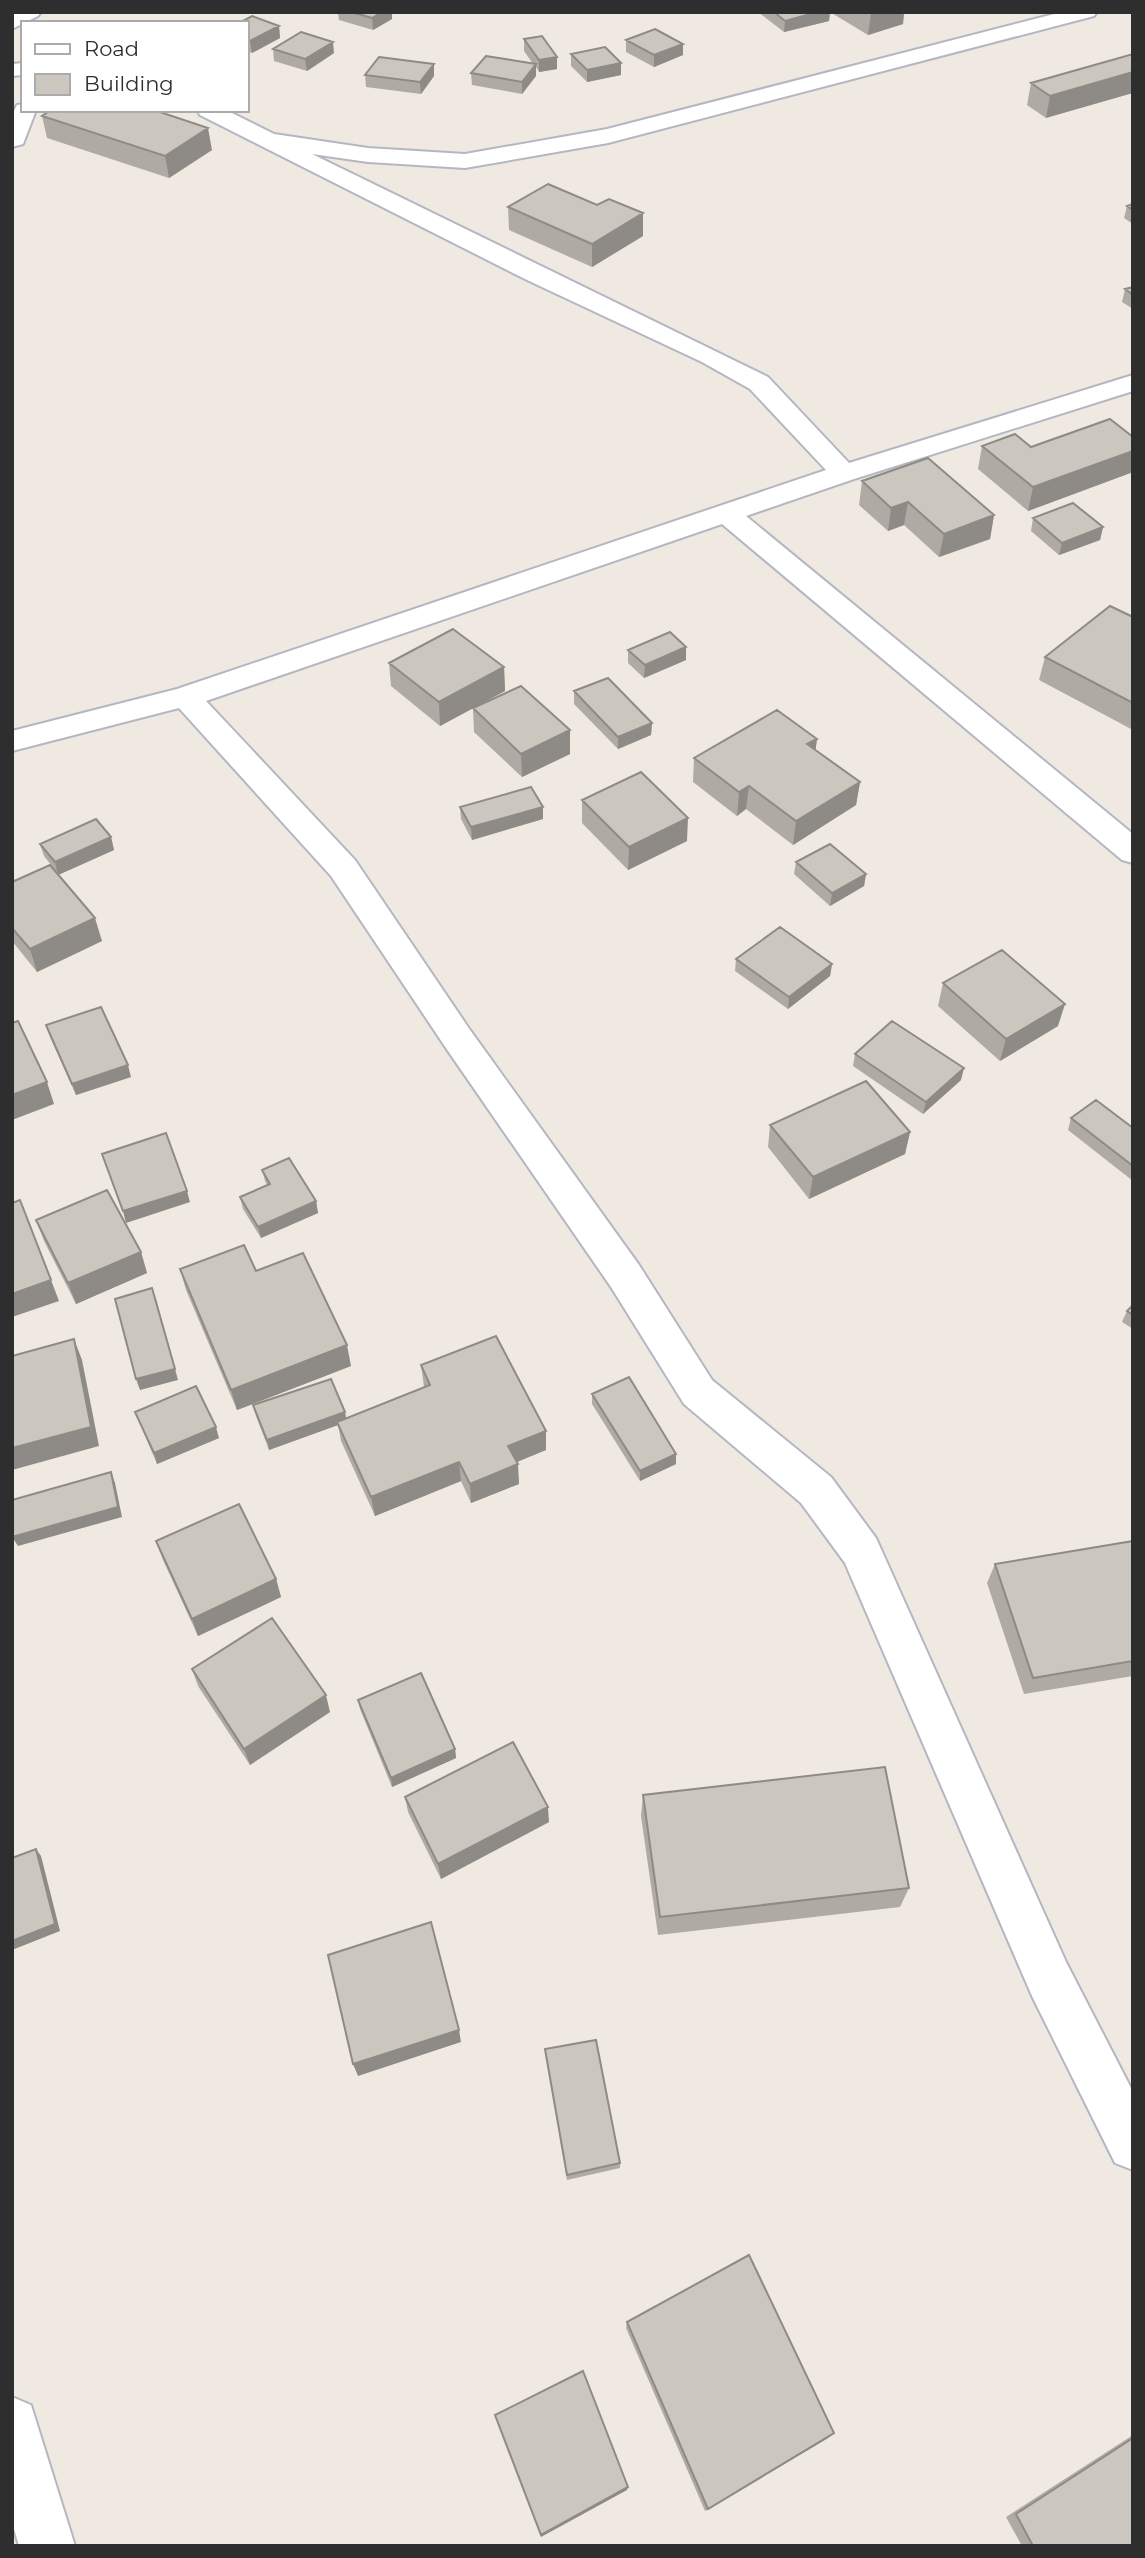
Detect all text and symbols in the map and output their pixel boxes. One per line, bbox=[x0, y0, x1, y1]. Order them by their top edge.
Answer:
legend bbox=[21, 21, 248, 112]
text: Road bbox=[84, 36, 139, 61]
text: Building bbox=[84, 71, 174, 96]

